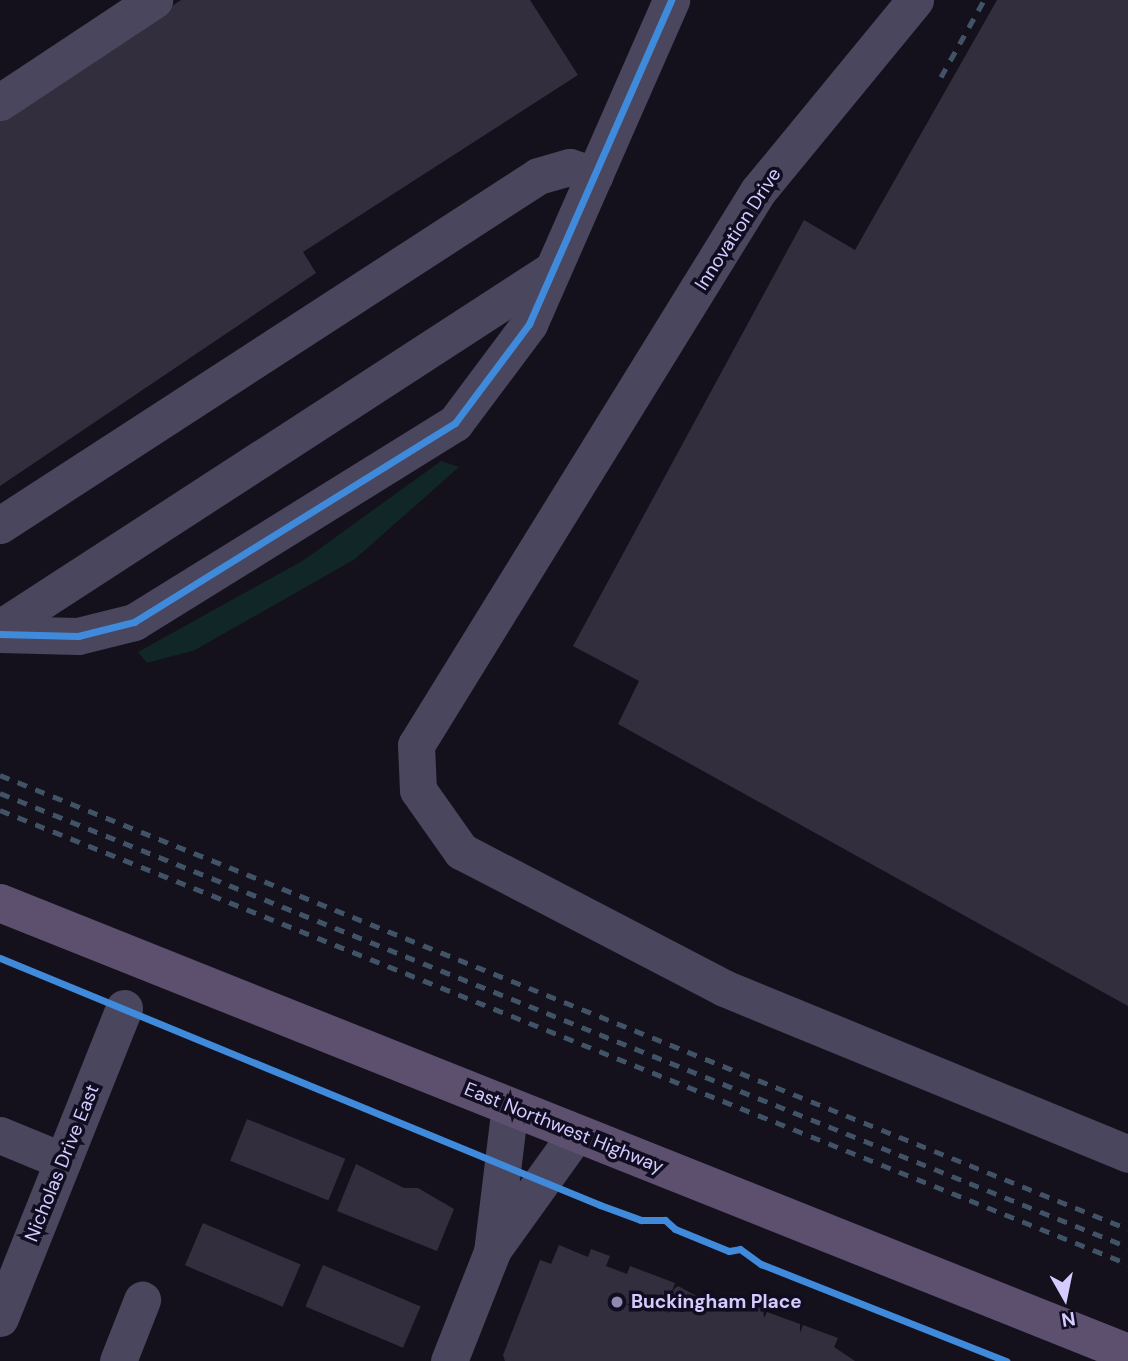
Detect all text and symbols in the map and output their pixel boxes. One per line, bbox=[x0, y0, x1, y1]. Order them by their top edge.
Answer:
street label: Innovation Drive bbox=[690, 164, 786, 294]
street label: East Northwest Highway bbox=[461, 1078, 667, 1178]
street label: Nicholas Drive East bbox=[20, 1081, 104, 1245]
north arrow bbox=[1030, 1263, 1100, 1333]
place label: Buckingham Place bbox=[631, 1291, 802, 1313]
marker: Buckingham Place bbox=[609, 1294, 625, 1310]
text: N bbox=[1060, 1306, 1077, 1333]

